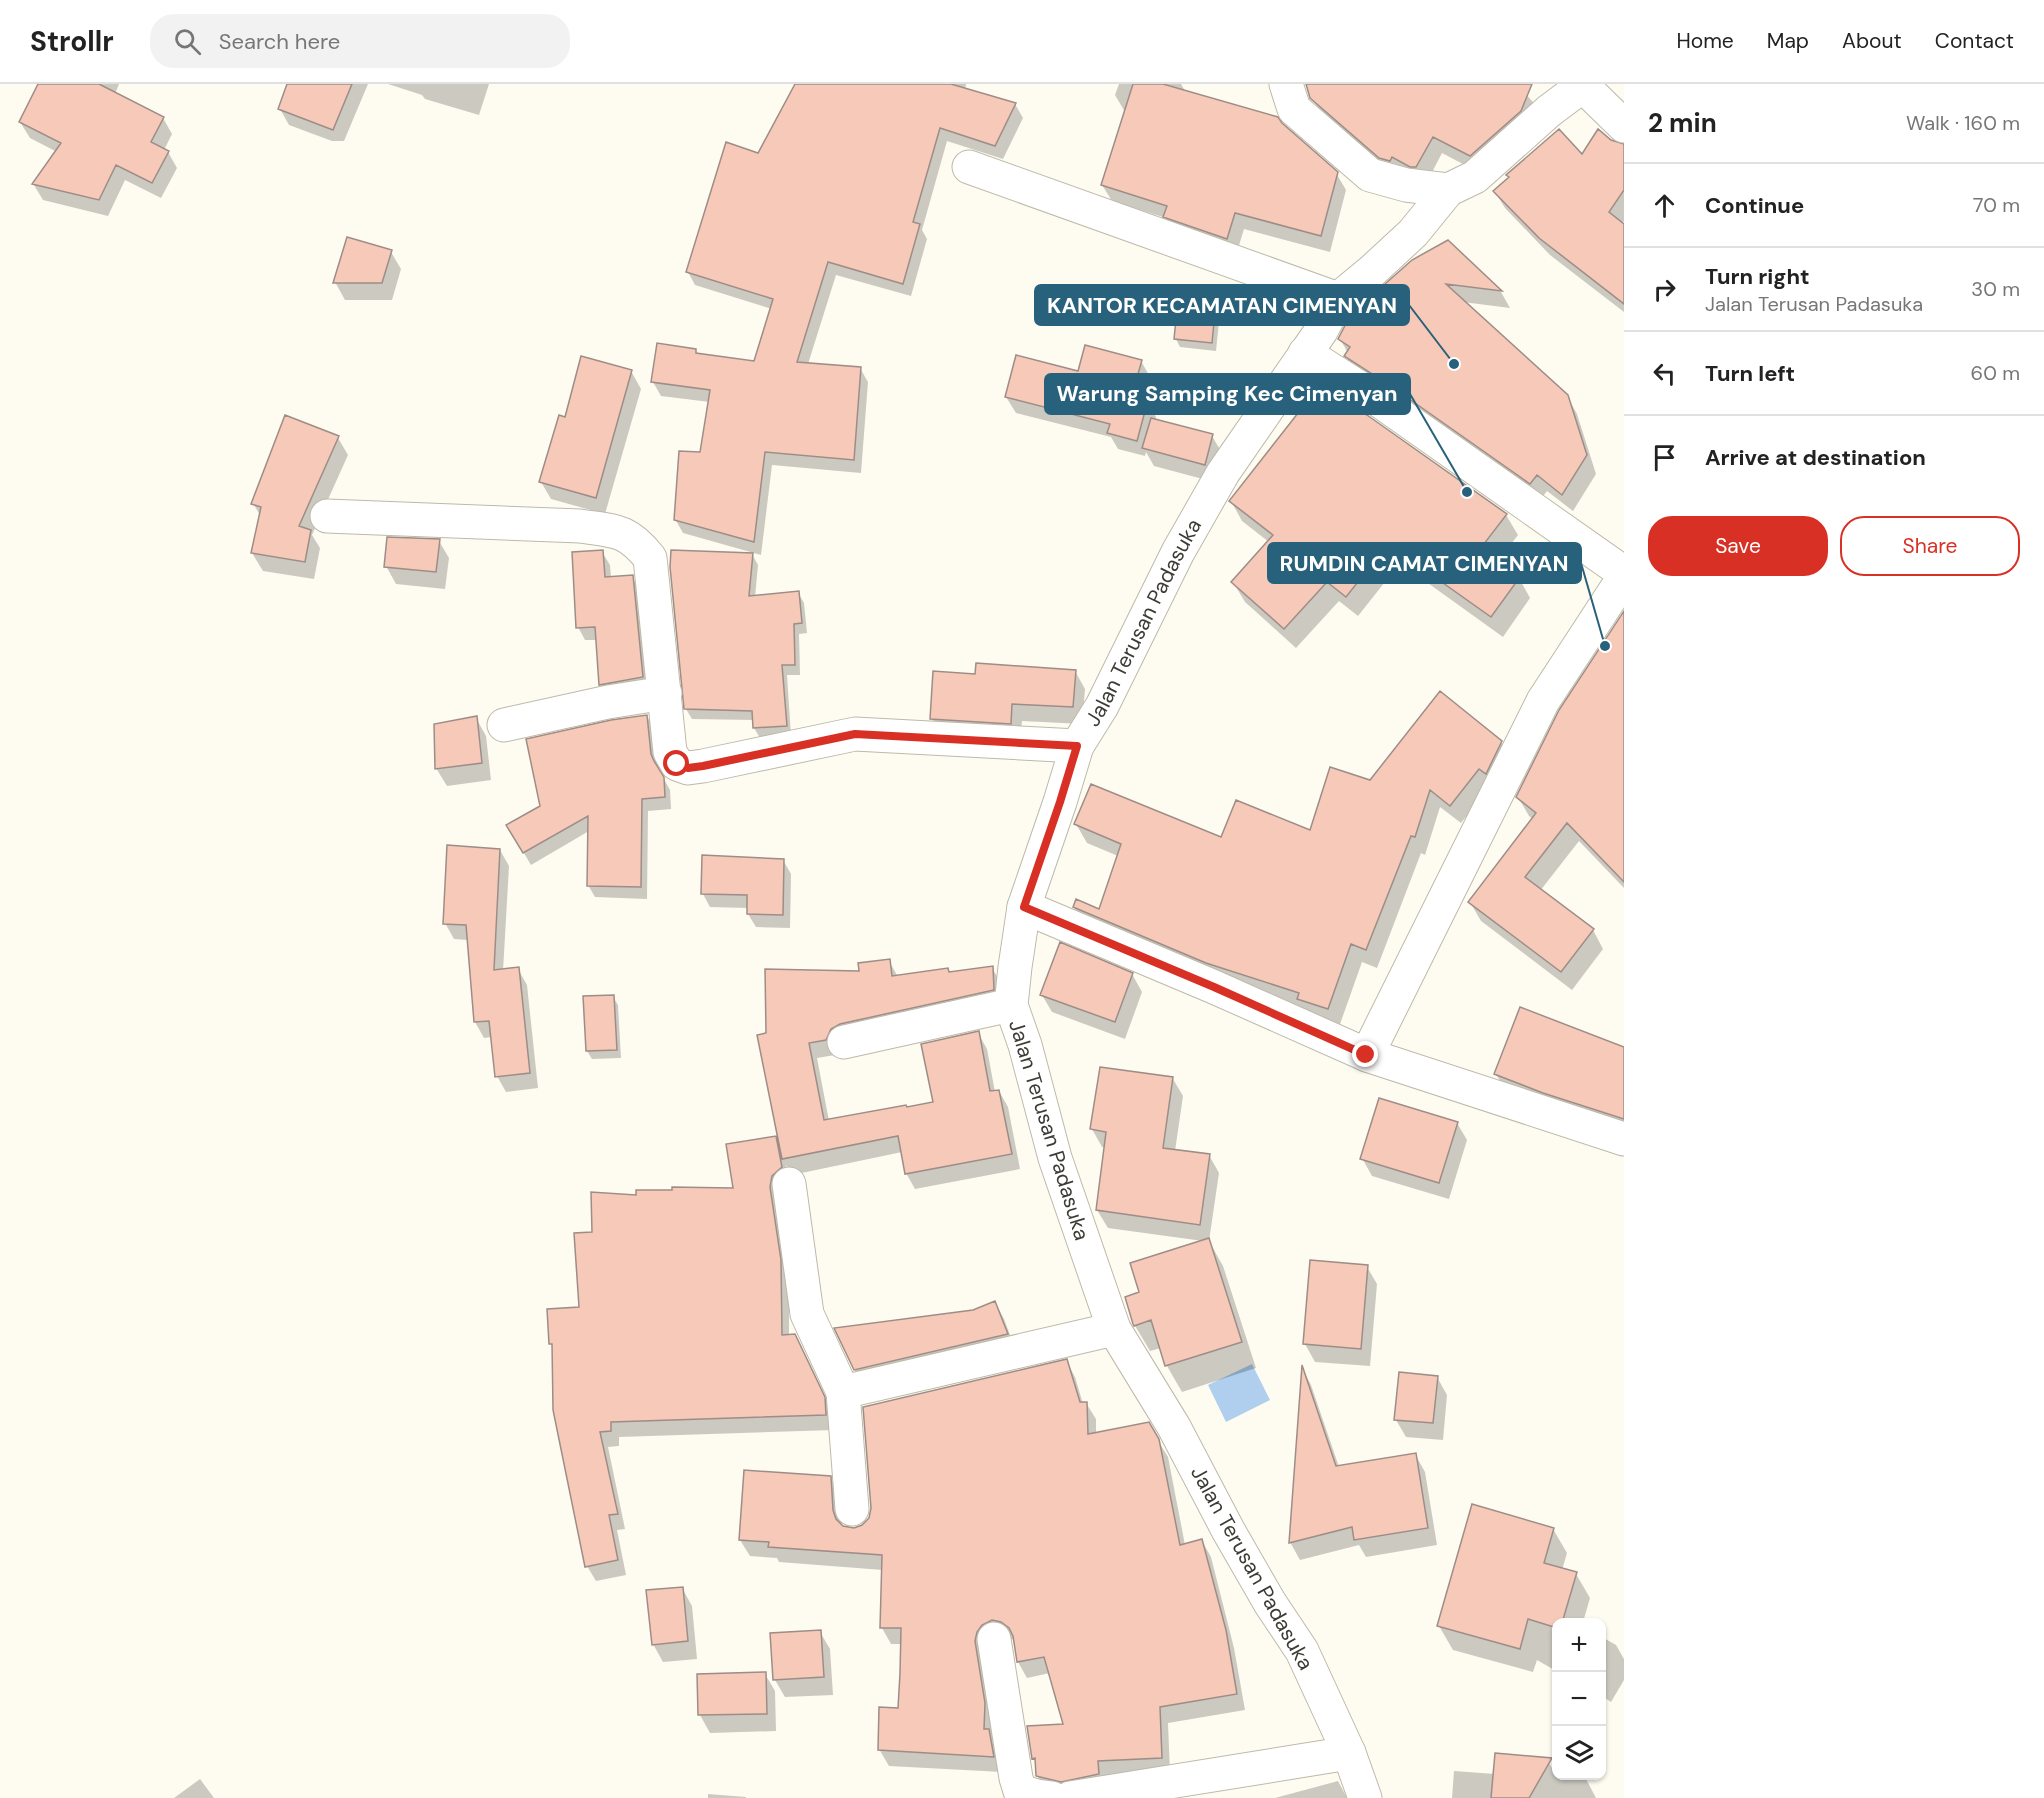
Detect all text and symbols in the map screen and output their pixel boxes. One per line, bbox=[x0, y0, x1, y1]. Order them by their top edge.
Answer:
search box bbox=[150, 14, 570, 68]
text: Strollr bbox=[30, 23, 114, 60]
icon: search bbox=[171, 25, 204, 58]
text: Search here bbox=[219, 27, 340, 56]
text: Home bbox=[1676, 27, 1734, 55]
text: Map bbox=[1767, 27, 1809, 55]
text: About bbox=[1842, 27, 1902, 55]
text: Contact bbox=[1935, 27, 2014, 55]
text: 2 min bbox=[1648, 106, 1717, 140]
text: Walk · 160 m bbox=[1906, 110, 2020, 136]
icon: ahead bbox=[1648, 189, 1681, 222]
text: Continue bbox=[1705, 191, 1804, 220]
text: 70 m bbox=[1973, 192, 2020, 218]
text: Turn right bbox=[1705, 262, 1810, 291]
icon: right bbox=[1648, 273, 1681, 306]
text: 30 m bbox=[1971, 276, 2020, 302]
callout: KANTOR KECAMATAN CIMENYAN bbox=[1035, 285, 1409, 325]
text: KANTOR KECAMATAN CIMENYAN bbox=[1047, 291, 1397, 320]
text: Jalan Terusan Padasuka bbox=[1705, 291, 1923, 317]
icon: left bbox=[1648, 357, 1681, 390]
text: Turn left bbox=[1705, 359, 1795, 388]
text: 60 m bbox=[1971, 360, 2020, 386]
callout: Warung Samping Kec Cimenyan bbox=[1045, 374, 1410, 414]
text: Warung Samping Kec Cimenyan bbox=[1056, 379, 1398, 408]
icon: arrive bbox=[1648, 441, 1681, 474]
text: Arrive at destination bbox=[1705, 443, 1926, 472]
street label: Jalan Terusan Padasuka bbox=[1079, 514, 1208, 732]
button: Save bbox=[1648, 516, 1828, 576]
button: Share bbox=[1840, 516, 2020, 576]
callout: RUMDIN CAMAT CIMENYAN bbox=[1268, 543, 1581, 583]
text: RUMDIN CAMAT CIMENYAN bbox=[1280, 549, 1569, 578]
route start bbox=[663, 750, 689, 776]
street label: Jalan Terusan Padasuka bbox=[1002, 1016, 1096, 1244]
route end bbox=[1352, 1041, 1378, 1067]
street label: Jalan Terusan Padasuka bbox=[1184, 1461, 1320, 1675]
map controls bbox=[1552, 1618, 1606, 1780]
button: + bbox=[1552, 1618, 1606, 1672]
button: − bbox=[1552, 1672, 1606, 1726]
button: layers bbox=[1552, 1726, 1606, 1780]

